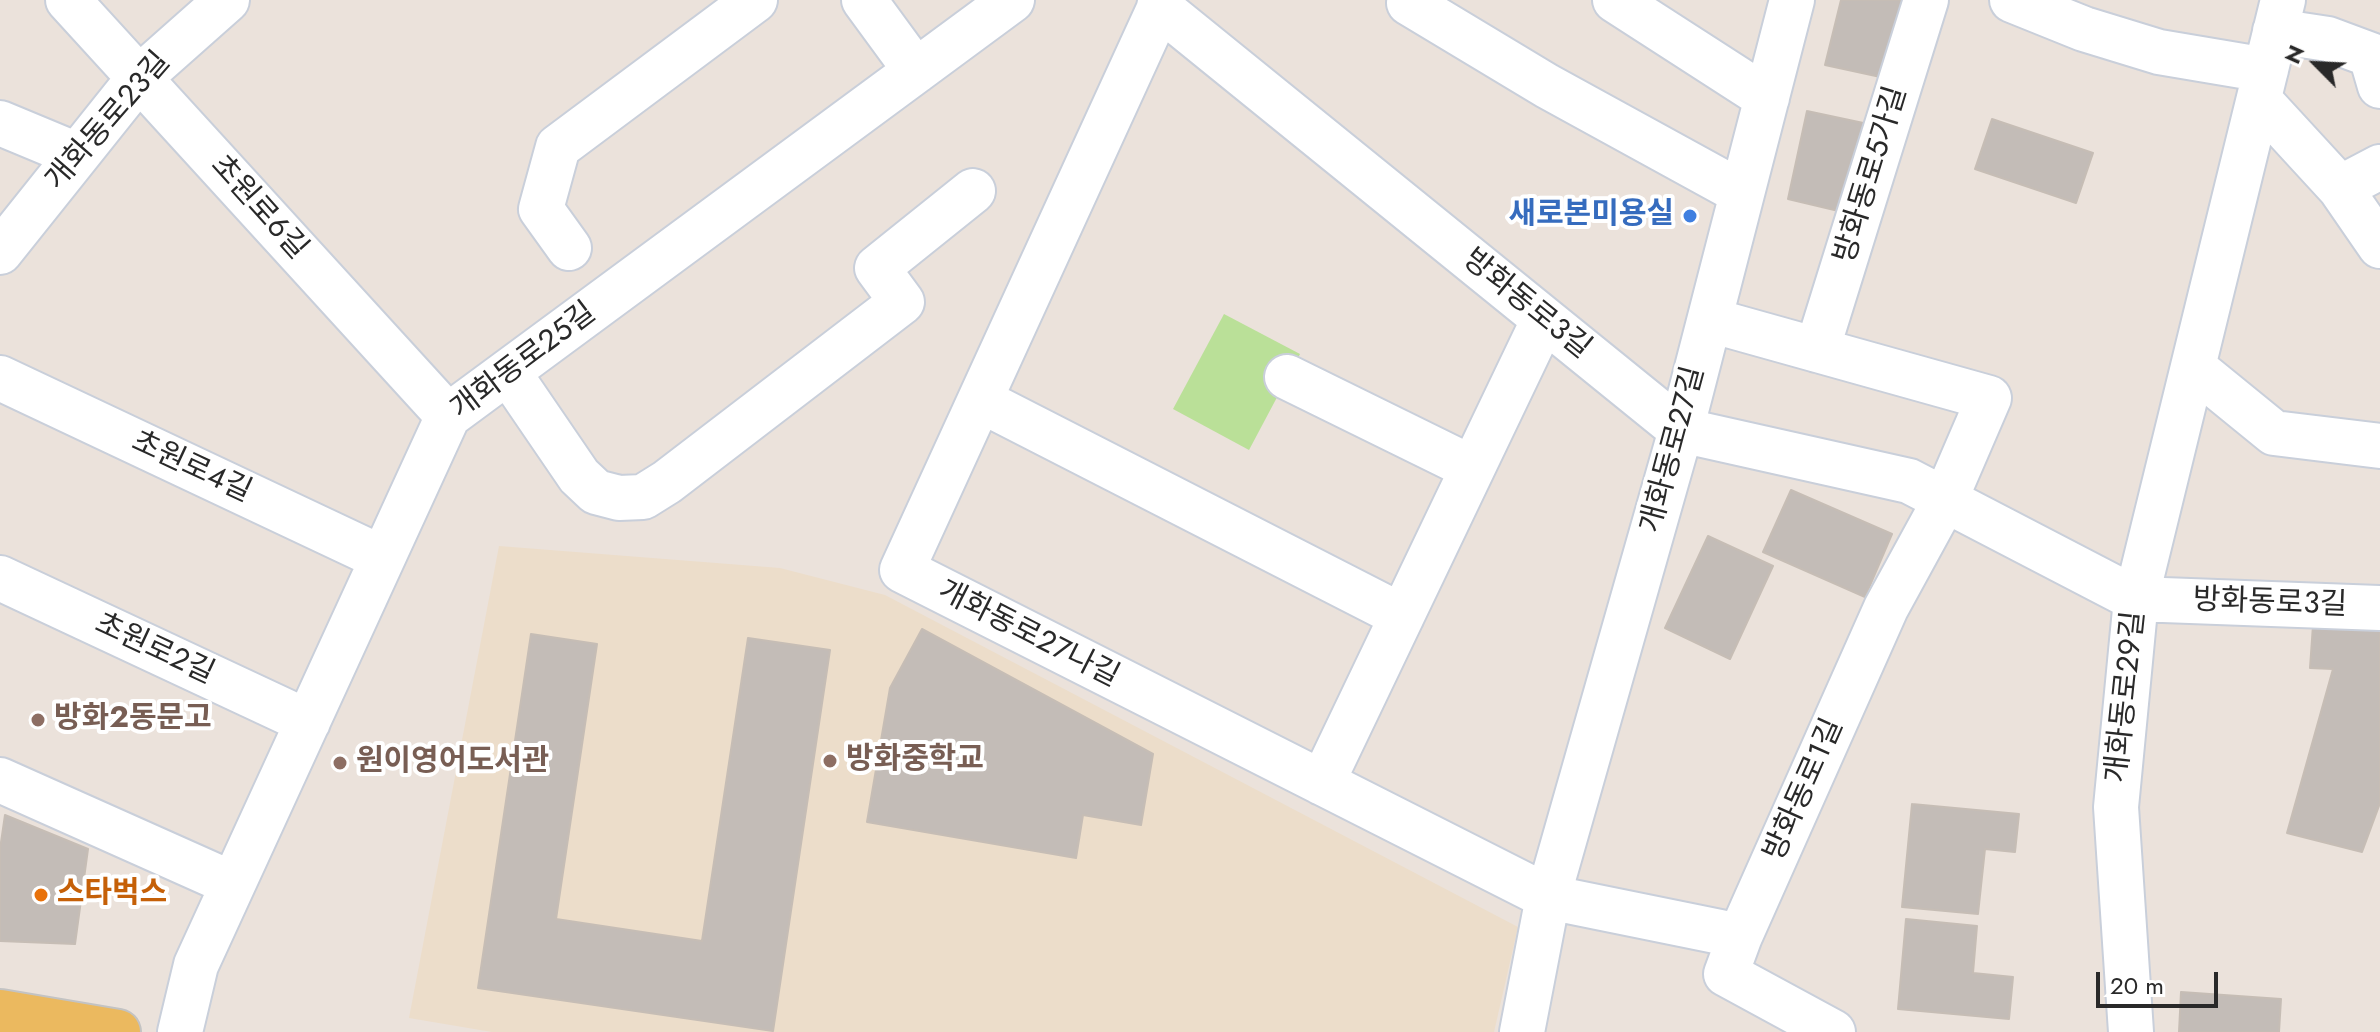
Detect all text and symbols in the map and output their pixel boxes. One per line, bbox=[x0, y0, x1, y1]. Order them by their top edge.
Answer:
north arrow bbox=[2276, 24, 2356, 104]
text: N bbox=[2276, 40, 2312, 69]
street label: 개화동로23길 bbox=[39, 45, 179, 199]
street label: 방화동로5가길 bbox=[1828, 82, 1916, 268]
street label: 초원로6길 bbox=[202, 149, 314, 267]
place label: 새로본미용실 bbox=[1508, 198, 1674, 234]
marker: 새로본미용실 bbox=[1681, 207, 1699, 225]
street label: 방화동로3길 bbox=[1455, 242, 1597, 368]
street label: 개화동로25길 bbox=[444, 296, 604, 428]
street label: 개화동로27길 bbox=[1635, 363, 1713, 537]
street label: 초원로4길 bbox=[125, 425, 257, 511]
street label: 개화동로27나길 bbox=[931, 574, 1125, 696]
street label: 방화동로3길 bbox=[2192, 583, 2348, 625]
street label: 초원로2길 bbox=[89, 607, 219, 693]
street label: 개화동로29길 bbox=[2100, 609, 2154, 785]
place label: 방화2동문고 bbox=[54, 702, 212, 738]
marker: 방화2동문고 bbox=[29, 711, 47, 729]
street label: 방화동로1길 bbox=[1758, 713, 1852, 867]
place label: 방화중학교 bbox=[846, 743, 984, 779]
place label: 원이영어도서관 bbox=[356, 745, 549, 781]
marker: 방화중학교 bbox=[821, 752, 839, 770]
marker: 원이영어도서관 bbox=[331, 754, 349, 772]
place label: 스타벅스 bbox=[57, 877, 167, 913]
marker: 스타벅스 bbox=[32, 886, 50, 904]
scale bar bbox=[2100, 956, 2222, 1006]
text: 20 m bbox=[2110, 968, 2164, 1003]

